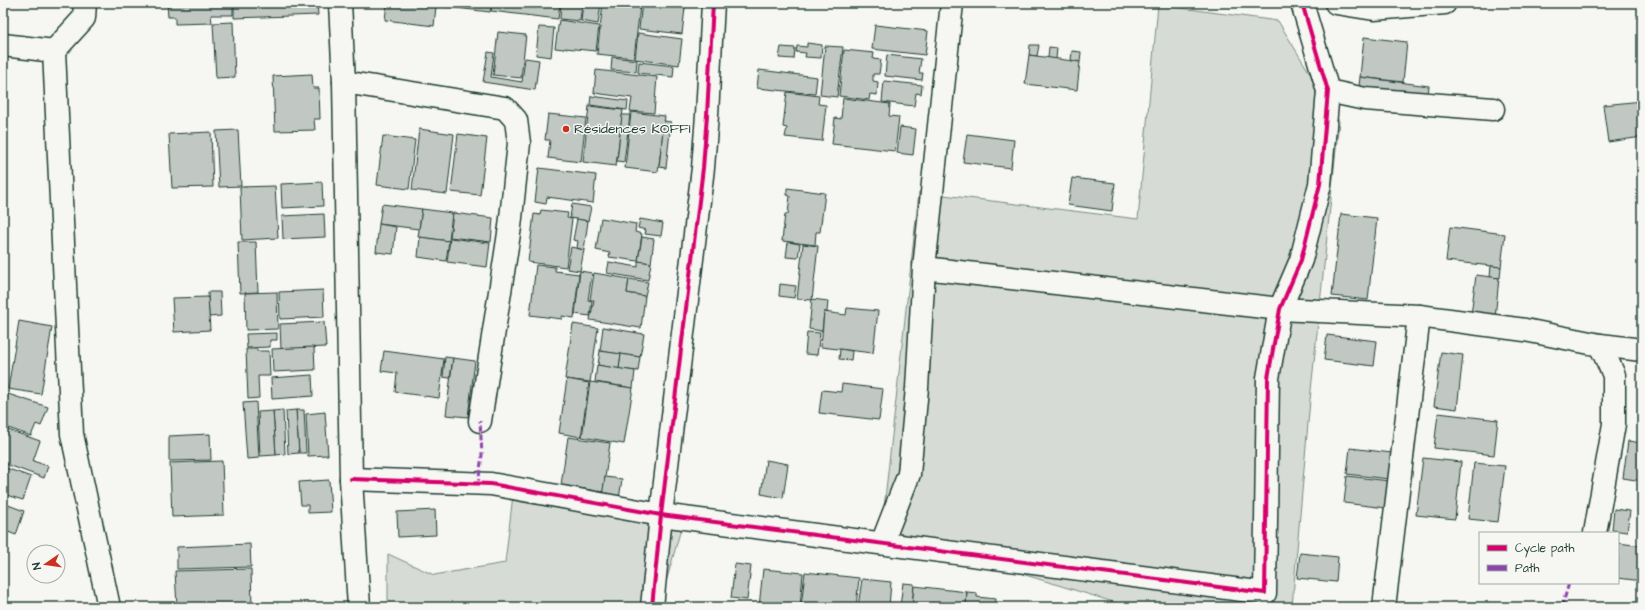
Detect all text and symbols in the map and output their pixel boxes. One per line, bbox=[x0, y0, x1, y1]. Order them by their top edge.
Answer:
place label: Résidences KOFFI bbox=[574, 119, 691, 139]
marker: Résidences KOFFI bbox=[561, 124, 571, 134]
legend bbox=[1479, 532, 1619, 584]
text: Cycle path bbox=[1515, 540, 1574, 558]
north arrow bbox=[26, 544, 66, 584]
text: Path bbox=[1515, 560, 1540, 577]
text: N bbox=[29, 561, 45, 571]

